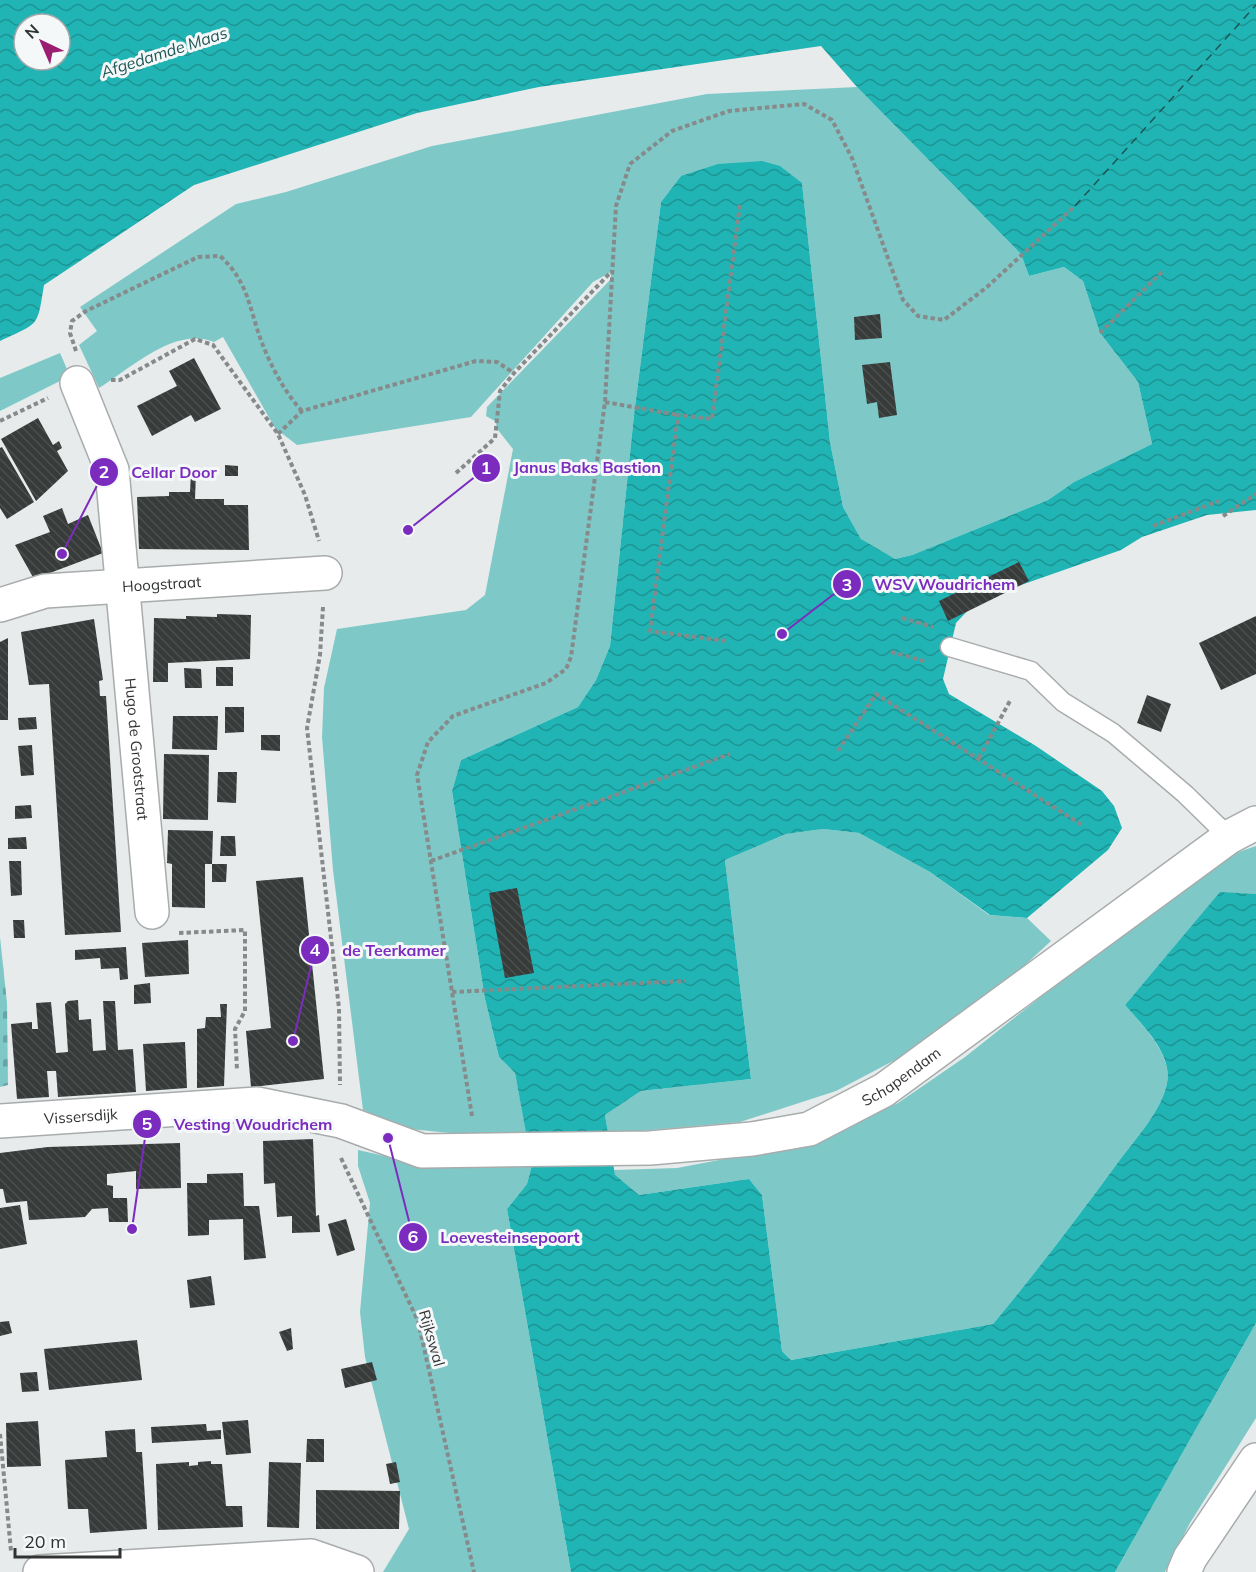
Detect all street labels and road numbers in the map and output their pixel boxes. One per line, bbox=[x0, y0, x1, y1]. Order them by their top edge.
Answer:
street label: Hoogstraat bbox=[122, 571, 202, 596]
street label: Hugo de Grootstraat bbox=[121, 677, 153, 821]
street label: Schapendam bbox=[858, 1042, 944, 1110]
street label: Vissersdijk bbox=[43, 1104, 119, 1128]
street label: Rijkswal bbox=[415, 1308, 449, 1368]

